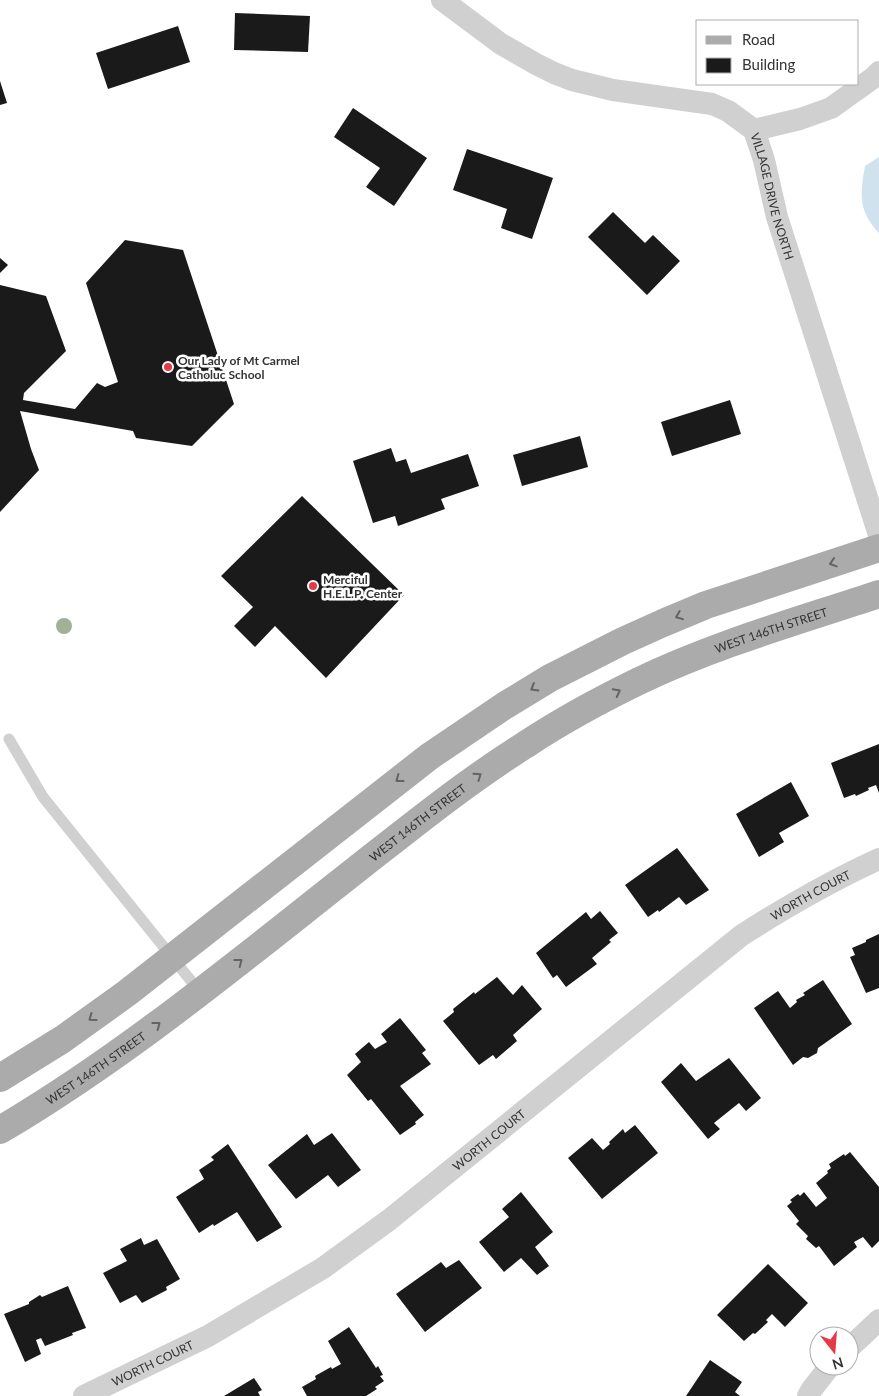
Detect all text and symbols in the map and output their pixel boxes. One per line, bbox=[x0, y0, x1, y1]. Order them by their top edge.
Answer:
legend bbox=[696, 20, 859, 85]
text: Road bbox=[742, 30, 775, 48]
text: Building bbox=[742, 55, 795, 73]
street label: VILLAGE DRIVE NORTH bbox=[748, 131, 798, 261]
place label: Our Lady of Mt Carmel Catholuc School bbox=[178, 353, 300, 382]
marker: Our Lady of Mt Carmel Catholuc School bbox=[162, 361, 174, 373]
one-way arrow bbox=[829, 557, 837, 567]
place label: Merciful H.E.L.P. Center bbox=[323, 572, 403, 601]
marker: Merciful H.E.L.P. Center bbox=[307, 580, 319, 592]
street label: WEST 146TH STREET bbox=[713, 604, 829, 656]
one-way arrow bbox=[675, 610, 684, 621]
one-way arrow bbox=[530, 682, 539, 692]
one-way arrow bbox=[612, 688, 621, 698]
one-way arrow bbox=[472, 773, 482, 782]
one-way arrow bbox=[396, 774, 405, 782]
street label: WEST 146TH STREET bbox=[366, 780, 469, 864]
street label: WORTH COURT bbox=[768, 867, 853, 923]
one-way arrow bbox=[233, 959, 242, 967]
one-way arrow bbox=[88, 1012, 98, 1021]
one-way arrow bbox=[151, 1022, 160, 1031]
street label: WEST 146TH STREET bbox=[43, 1028, 148, 1107]
street label: WORTH COURT bbox=[449, 1106, 528, 1173]
north arrow bbox=[809, 1326, 859, 1376]
street label: WORTH COURT bbox=[109, 1337, 196, 1389]
text: N bbox=[830, 1354, 846, 1374]

